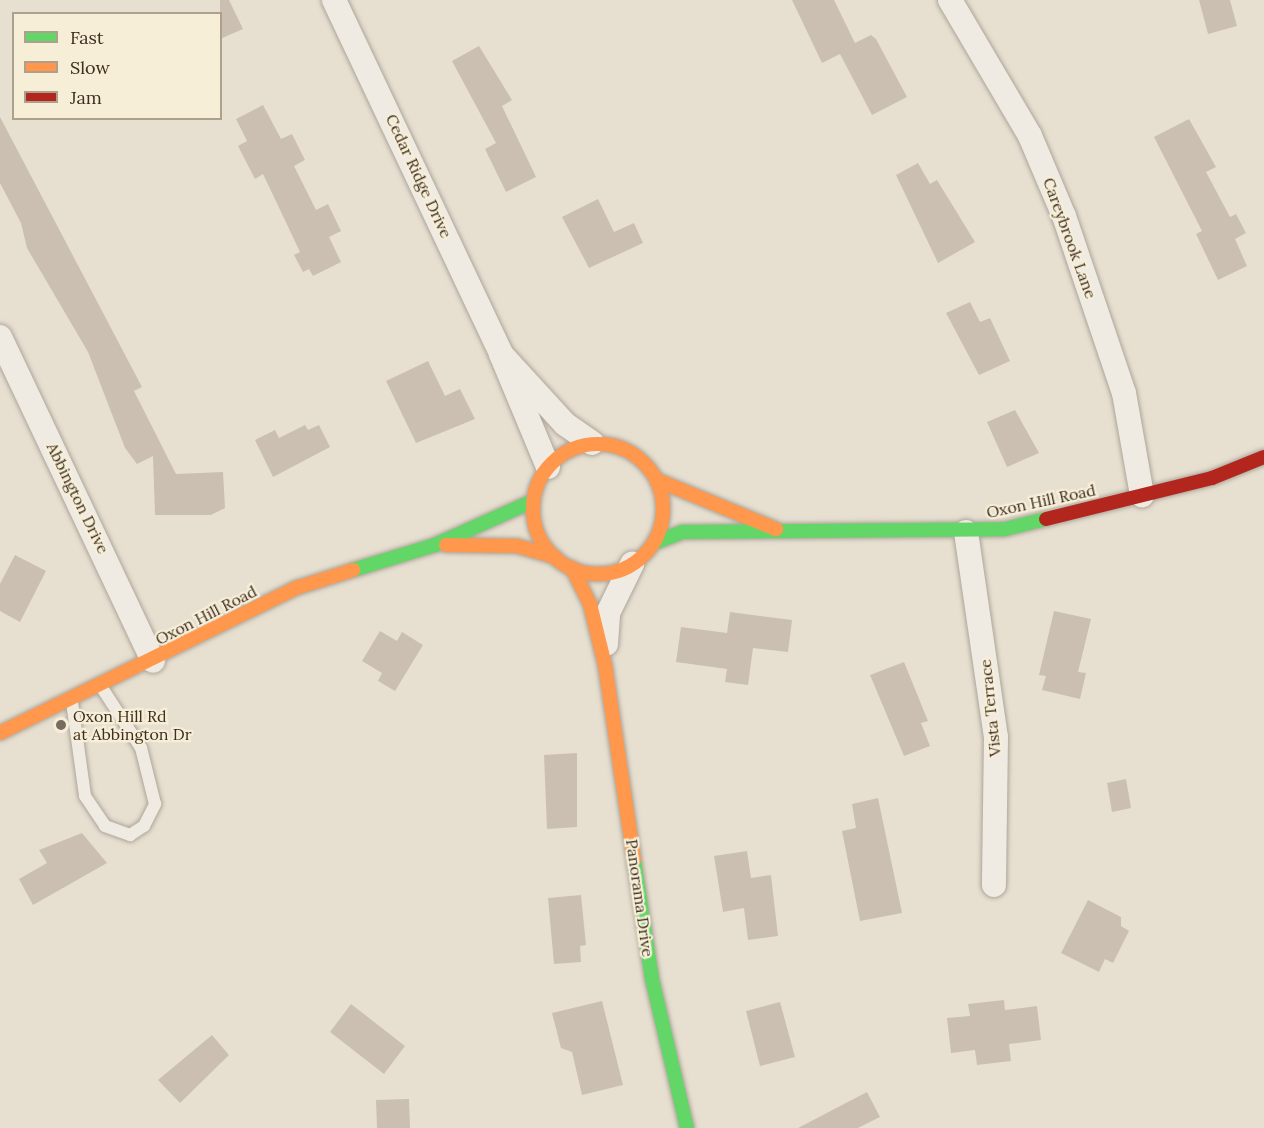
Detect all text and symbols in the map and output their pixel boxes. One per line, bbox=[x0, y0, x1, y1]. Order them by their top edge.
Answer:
legend bbox=[12, 12, 222, 120]
text: Fast bbox=[70, 26, 104, 49]
text: Slow bbox=[70, 56, 110, 79]
text: Jam bbox=[70, 86, 102, 109]
street label: Cedar Ridge Drive bbox=[382, 111, 456, 241]
street label: Careybrook Lane bbox=[1039, 175, 1101, 301]
street label: Abbington Drive bbox=[43, 439, 113, 557]
street label: Oxon Hill Road bbox=[985, 480, 1097, 522]
street label: Oxon Hill Road bbox=[152, 581, 260, 649]
street label: Vista Terrace bbox=[975, 658, 1005, 758]
place label: Oxon Hill Rd at Abbington Dr bbox=[73, 706, 192, 744]
marker: Oxon Hill Rd at Abbington Dr bbox=[54, 718, 68, 732]
street label: Panorama Drive bbox=[622, 838, 658, 958]

